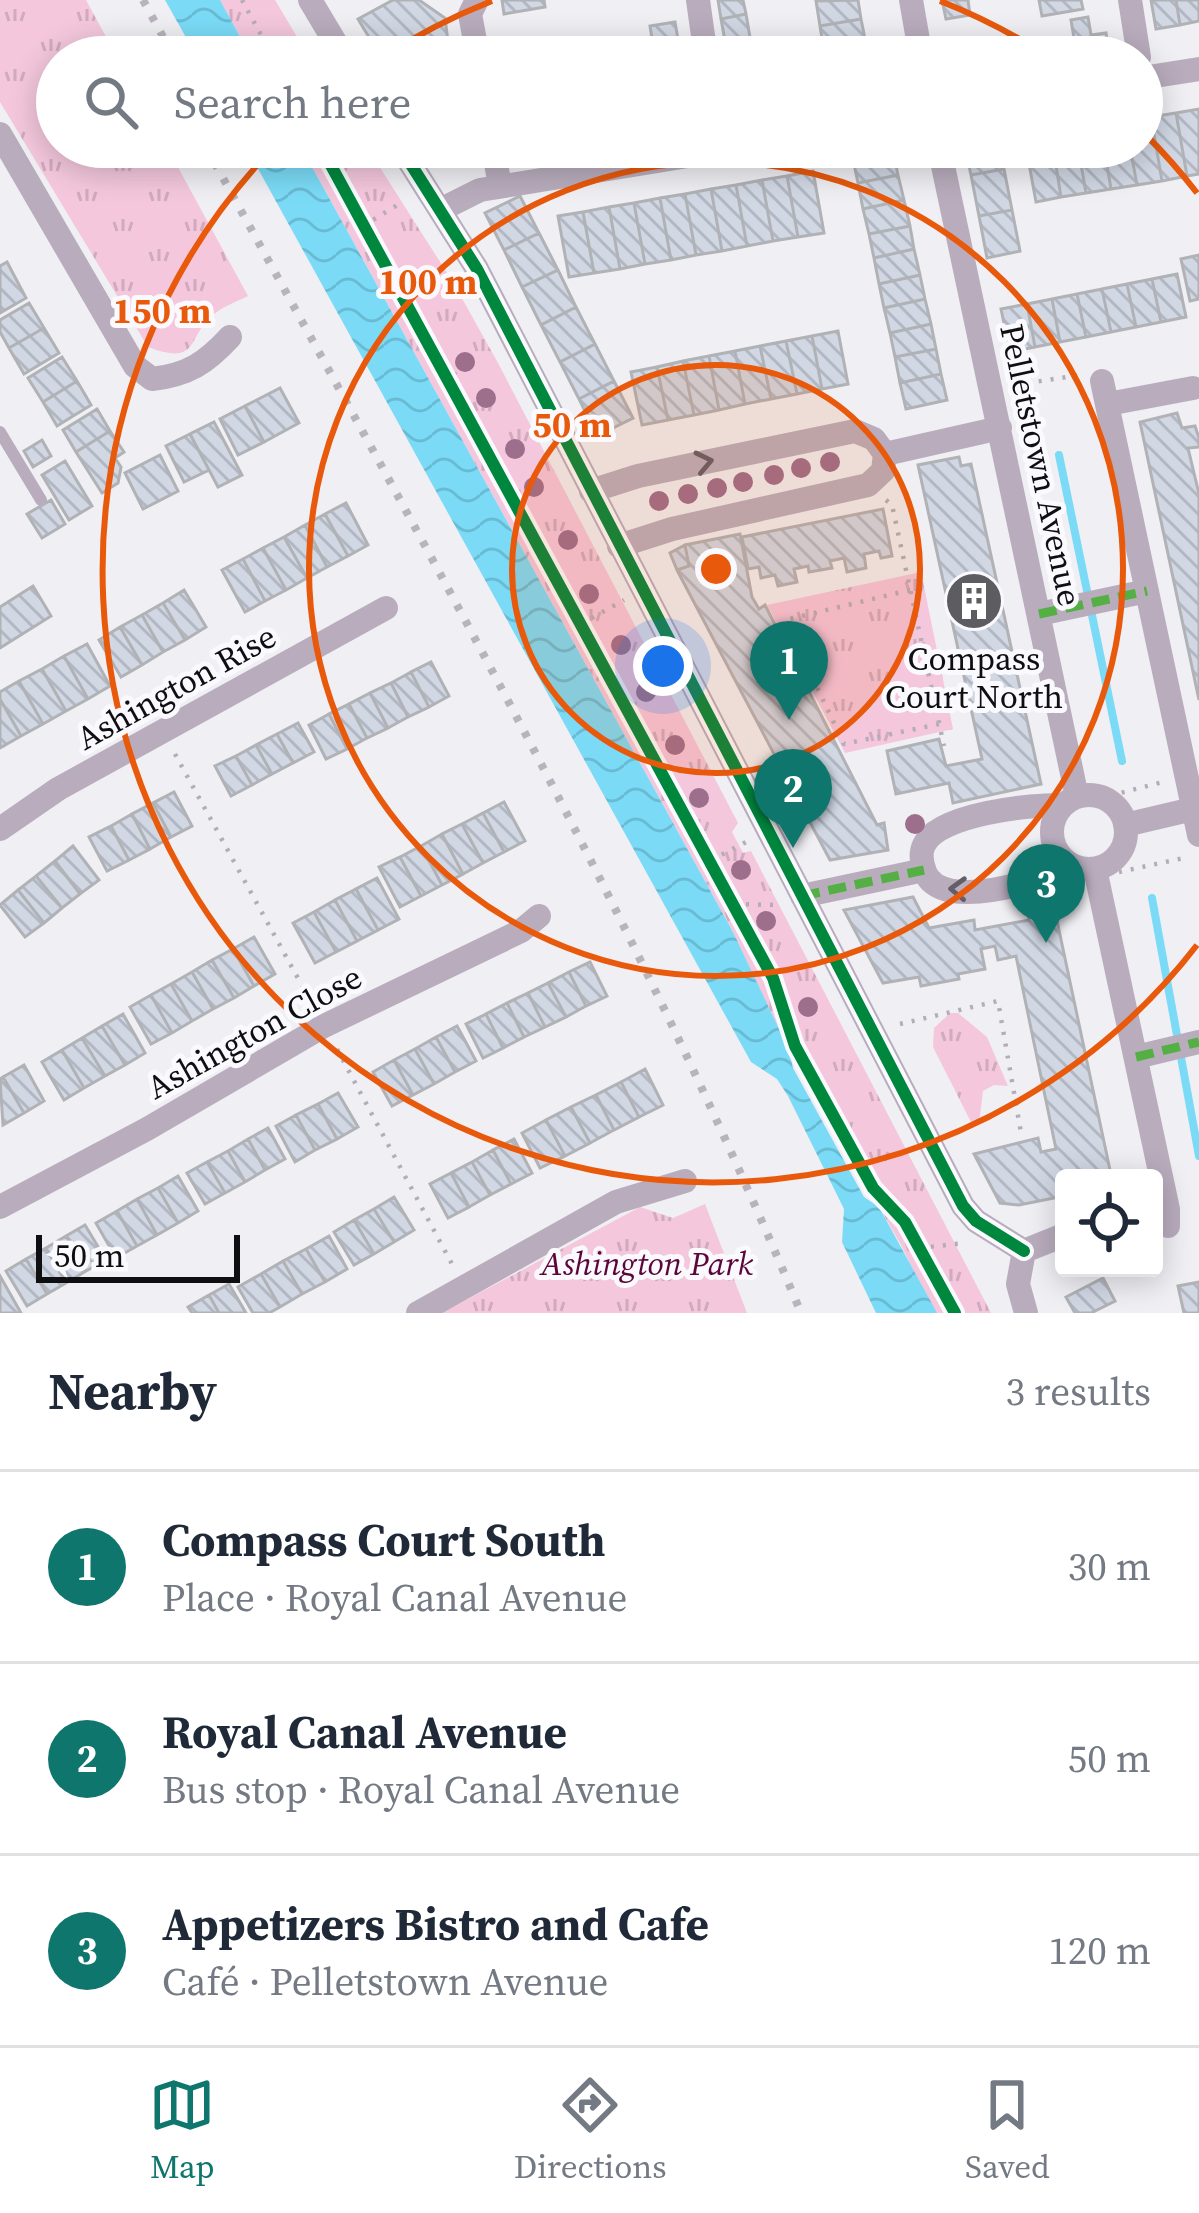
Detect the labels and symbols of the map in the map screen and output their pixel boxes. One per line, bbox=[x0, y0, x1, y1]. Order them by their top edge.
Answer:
text: 100 m bbox=[379, 257, 477, 306]
text: 150 m bbox=[113, 286, 211, 335]
street label: Pelletstown Avenue bbox=[989, 320, 1093, 610]
text: 50 m bbox=[532, 400, 612, 449]
one-way arrow bbox=[694, 450, 714, 476]
centre of rings bbox=[695, 548, 737, 590]
building icon: Compass Court North bbox=[943, 570, 1005, 632]
street label: Ashington Rise bbox=[68, 614, 284, 760]
pin: 1 bbox=[750, 621, 828, 720]
your location bbox=[633, 636, 693, 696]
place label: Compass Court North bbox=[885, 636, 1063, 719]
pin: 2 bbox=[754, 749, 832, 848]
pin: 3 bbox=[1007, 844, 1085, 943]
one-way arrow bbox=[949, 877, 967, 903]
street label: Ashington Close bbox=[139, 954, 369, 1110]
scale bar bbox=[36, 1229, 240, 1282]
park label: Ashington Park bbox=[539, 1241, 754, 1286]

